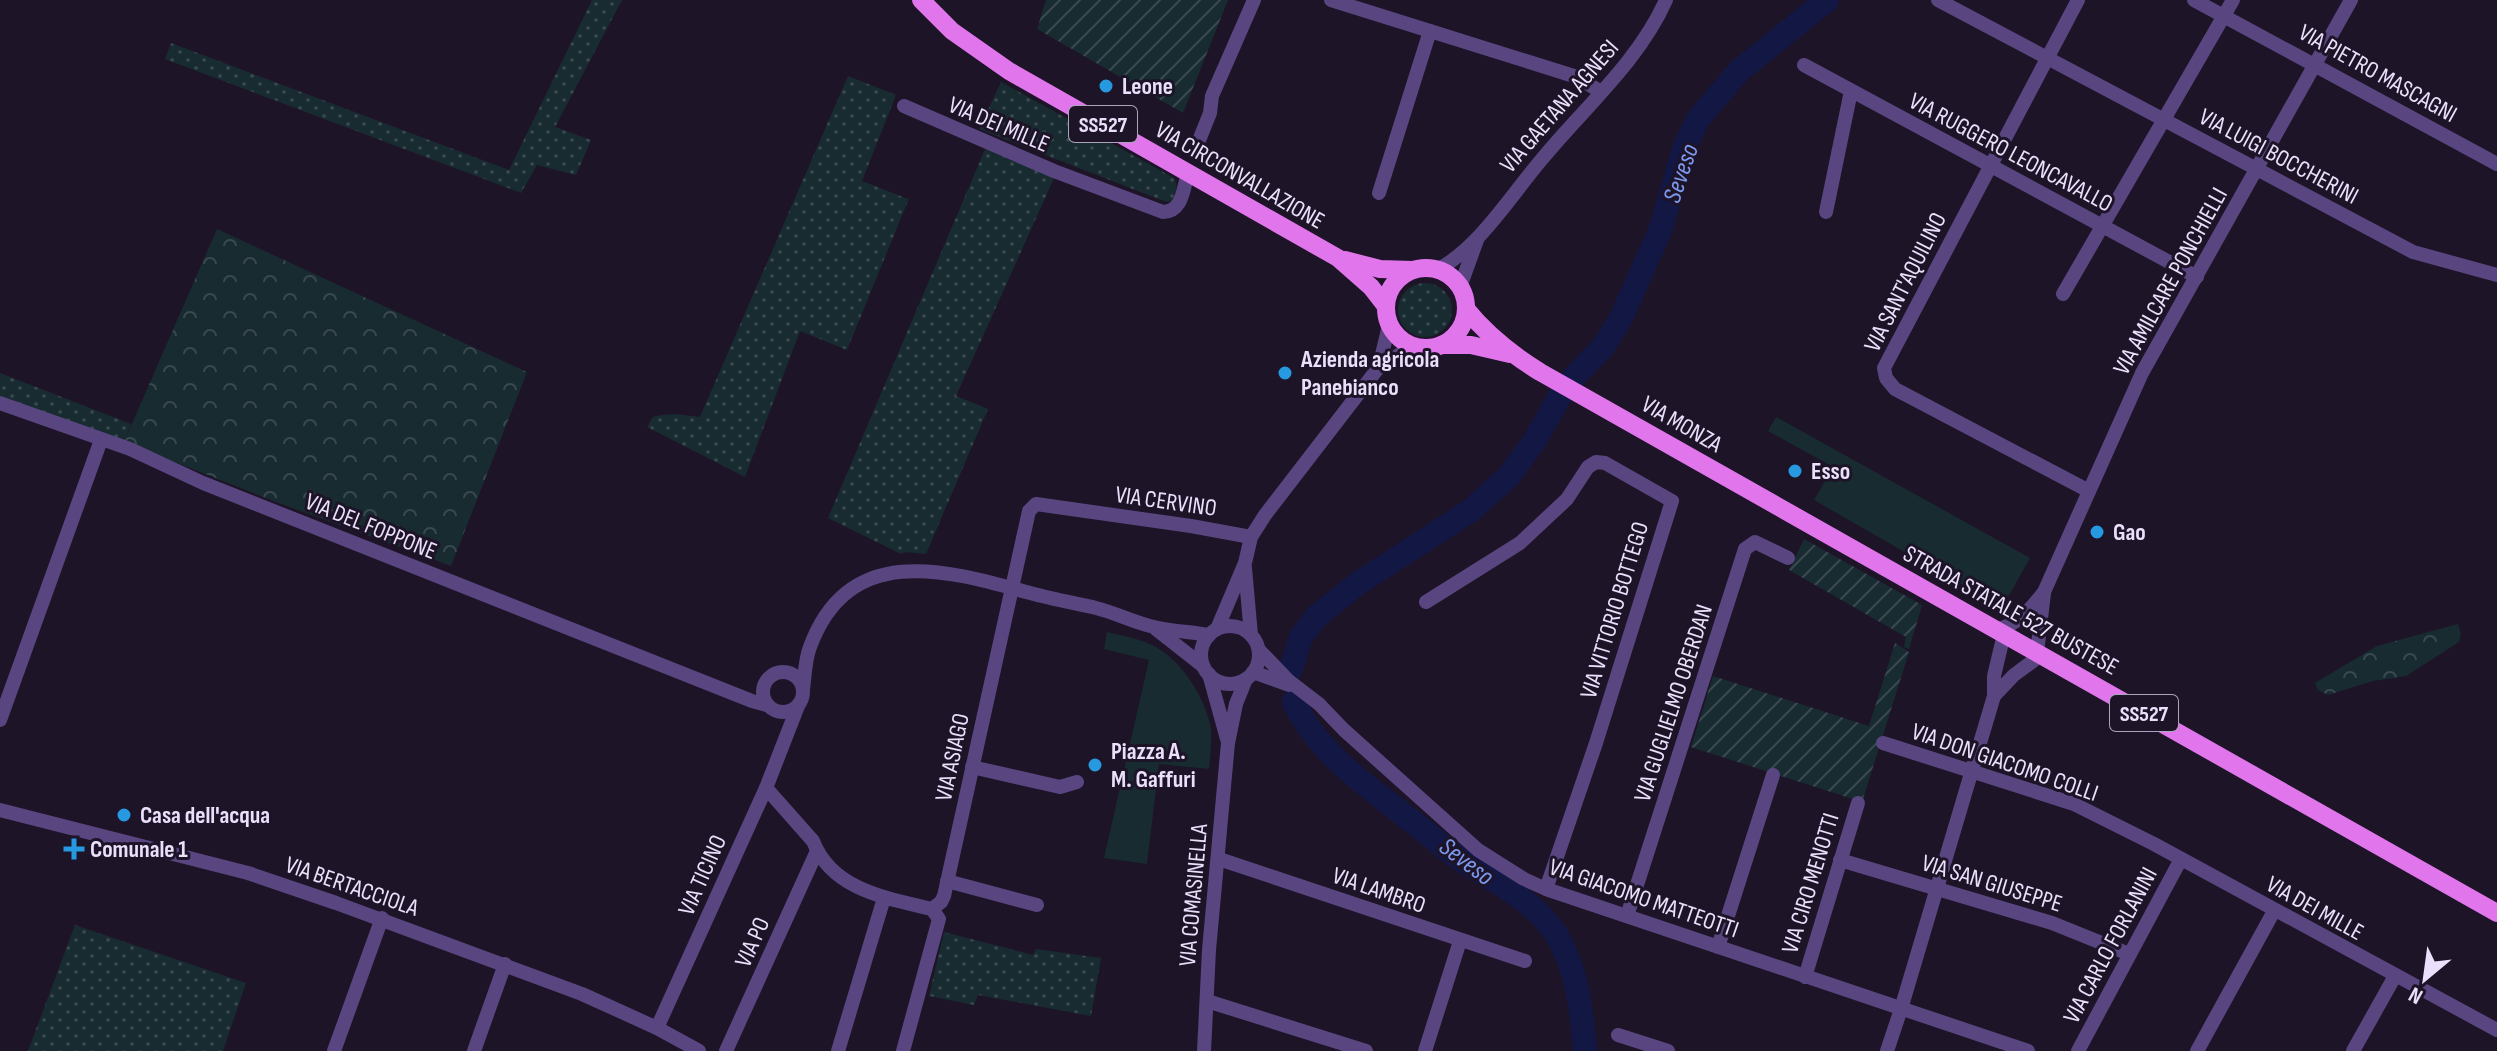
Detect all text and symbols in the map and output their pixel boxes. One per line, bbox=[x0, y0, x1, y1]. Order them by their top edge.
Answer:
street label: VIA PIETRO MASCAGNI bbox=[2294, 18, 2462, 129]
street label: VIA GAETANA AGNESI bbox=[1494, 34, 1625, 179]
place label: Leone bbox=[1122, 72, 1173, 101]
marker: Leone bbox=[1097, 77, 1115, 95]
street label: VIA RUGGERO LEONCAVALLO bbox=[1904, 86, 2118, 218]
street label: VIA DEI MILLE bbox=[944, 90, 1054, 159]
street label: VIA LUIGI BOCCHERINI bbox=[2194, 102, 2363, 211]
road number: SS527 bbox=[1069, 106, 1137, 142]
street label: VIA CIRCONVALLAZIONE bbox=[1150, 115, 1329, 236]
water label: Seveso bbox=[1657, 140, 1706, 207]
street label: VIA AMILCARE PONCHIELLI bbox=[2107, 183, 2234, 380]
street label: VIA SANT'AQUILINO bbox=[1858, 208, 1953, 357]
place label: Azienda agricola Panebianco bbox=[1300, 345, 1439, 402]
marker: Azienda agricola Panebianco bbox=[1276, 364, 1294, 382]
street label: VIA MONZA bbox=[1636, 390, 1728, 459]
place label: Esso bbox=[1811, 457, 1850, 486]
marker: Esso bbox=[1786, 462, 1804, 480]
street label: VIA CERVINO bbox=[1113, 480, 1218, 523]
street label: VIA DEL FOPPONE bbox=[301, 487, 441, 566]
street label: VIA VITTORIO BOTTEGO bbox=[1574, 518, 1655, 702]
place label: Gao bbox=[2113, 518, 2146, 547]
marker: Gao bbox=[2088, 523, 2106, 541]
street label: STRADA STATALE 527 BUSTESE bbox=[1898, 539, 2124, 682]
street label: VIA GUGLIELMO OBERDAN bbox=[1628, 601, 1719, 805]
road number: SS527 bbox=[2110, 695, 2178, 731]
street label: VIA ASIAGO bbox=[929, 711, 976, 804]
street label: VIA DON GIACOMO COLLI bbox=[1908, 717, 2102, 808]
place label: Piazza A. M. Gaffuri bbox=[1111, 737, 1196, 794]
marker: Piazza A. M. Gaffuri bbox=[1086, 756, 1104, 774]
place label: Casa dell'acqua bbox=[140, 801, 270, 830]
marker: Casa dell'acqua bbox=[115, 806, 133, 824]
street label: VIA CIRO MENOTTI bbox=[1775, 810, 1846, 957]
street label: VIA COMASINELLA bbox=[1173, 822, 1214, 968]
street label: VIA TICINO bbox=[672, 831, 733, 920]
water label: Seveso bbox=[1433, 832, 1500, 893]
place label: Comunale 1 bbox=[90, 835, 188, 864]
marker: Comunale 1 bbox=[65, 840, 83, 858]
street label: VIA SAN GIUSEPPE bbox=[1918, 848, 2066, 919]
street label: VIA BERTACCIOLA bbox=[281, 850, 423, 923]
street label: VIA GIACOMO MATTEOTTI bbox=[1545, 852, 1742, 944]
street label: VIA LAMBRO bbox=[1328, 861, 1429, 920]
street label: VIA CARLO FORLANINI bbox=[2057, 862, 2164, 1028]
street label: VIA DEI MILLE bbox=[2261, 870, 2369, 947]
street label: VIA PO bbox=[729, 913, 776, 972]
north arrow bbox=[2385, 939, 2465, 1019]
text: N bbox=[2404, 981, 2428, 1010]

